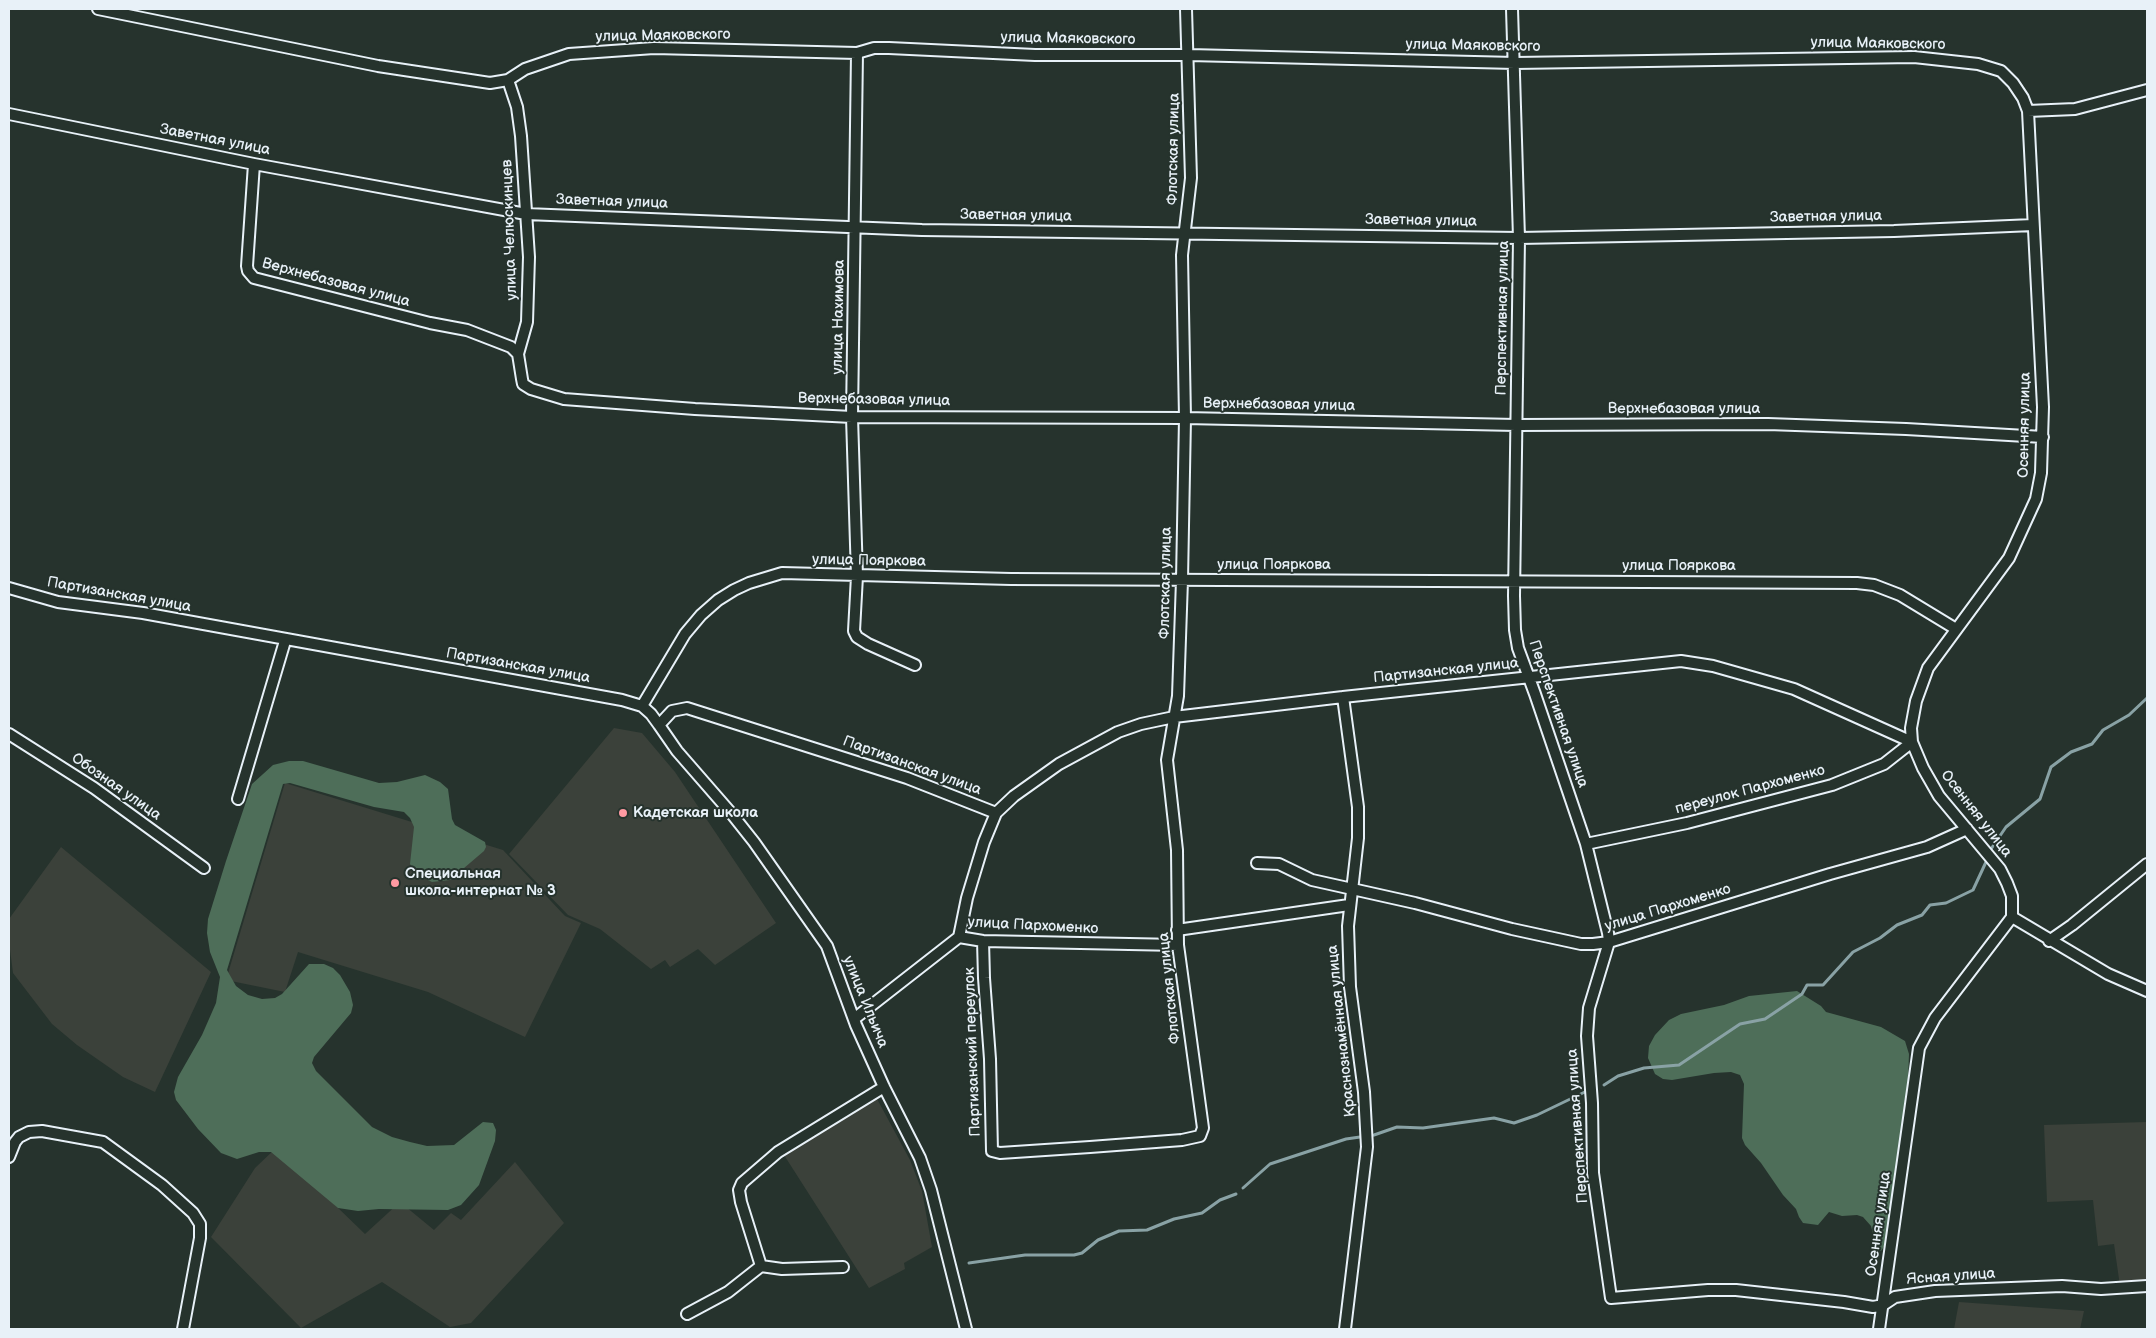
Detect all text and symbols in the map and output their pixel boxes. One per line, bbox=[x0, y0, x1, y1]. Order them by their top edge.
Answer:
street label: улица Маяковского bbox=[595, 26, 731, 46]
street label: улица Маяковского bbox=[1000, 29, 1136, 49]
street label: улица Маяковского bbox=[1810, 34, 1946, 54]
street label: улица Маяковского bbox=[1405, 36, 1541, 56]
street label: Флотская улица bbox=[1164, 93, 1184, 205]
street label: Заветная улица bbox=[158, 120, 272, 160]
street label: улица Челюскинцев bbox=[499, 159, 521, 301]
street label: Заветная улица bbox=[556, 191, 668, 213]
street label: Заветная улица bbox=[960, 206, 1072, 226]
street label: Заветная улица bbox=[1770, 207, 1882, 227]
street label: Заветная улица bbox=[1365, 211, 1477, 231]
street label: Перспективная улица bbox=[1493, 240, 1513, 396]
street label: Верхнебазовая улица bbox=[260, 255, 412, 311]
street label: улица Нахимова bbox=[829, 259, 849, 375]
street label: Осенняя улица bbox=[2015, 372, 2035, 478]
street label: Верхнебазовая улица bbox=[798, 390, 950, 410]
street label: Верхнебазовая улица bbox=[1203, 395, 1355, 415]
street label: Верхнебазовая улица bbox=[1608, 400, 1760, 418]
street label: Флотская улица bbox=[1156, 527, 1176, 639]
street label: улица Пояркова bbox=[812, 551, 926, 571]
street label: улица Пояркова bbox=[1217, 556, 1331, 574]
street label: улица Пояркова bbox=[1622, 557, 1736, 575]
street label: Партизанская улица bbox=[46, 573, 192, 617]
street label: Перспективная улица bbox=[1524, 638, 1592, 790]
street label: Партизанская улица bbox=[445, 644, 591, 688]
street label: Партизанская улица bbox=[1372, 654, 1520, 688]
street label: Партизанская улица bbox=[840, 733, 984, 799]
street label: Обозная улица bbox=[68, 749, 164, 825]
street label: переулок Пархоменко bbox=[1673, 761, 1827, 819]
street label: Осенняя улица bbox=[1936, 767, 2016, 861]
place label: Кадетская школа bbox=[633, 804, 758, 822]
marker: Кадетская школа bbox=[617, 807, 629, 819]
place label: Специальная школа-интернат № 3 bbox=[405, 865, 556, 900]
marker: Специальная школа-интернат № 3 bbox=[389, 877, 401, 889]
street label: улица Пархоменко bbox=[1603, 880, 1733, 936]
street label: улица Пархоменко bbox=[967, 914, 1099, 938]
street label: Флотская улица bbox=[1155, 931, 1185, 1045]
street label: Краснознамённая улица bbox=[1324, 944, 1360, 1118]
street label: улица Ильича bbox=[838, 953, 892, 1051]
street label: Партизанский переулок bbox=[961, 967, 985, 1137]
street label: Перспективная улица bbox=[1564, 1048, 1592, 1204]
street label: Осенняя улица bbox=[1863, 1170, 1895, 1278]
street label: Ясная улица bbox=[1906, 1265, 1996, 1289]

